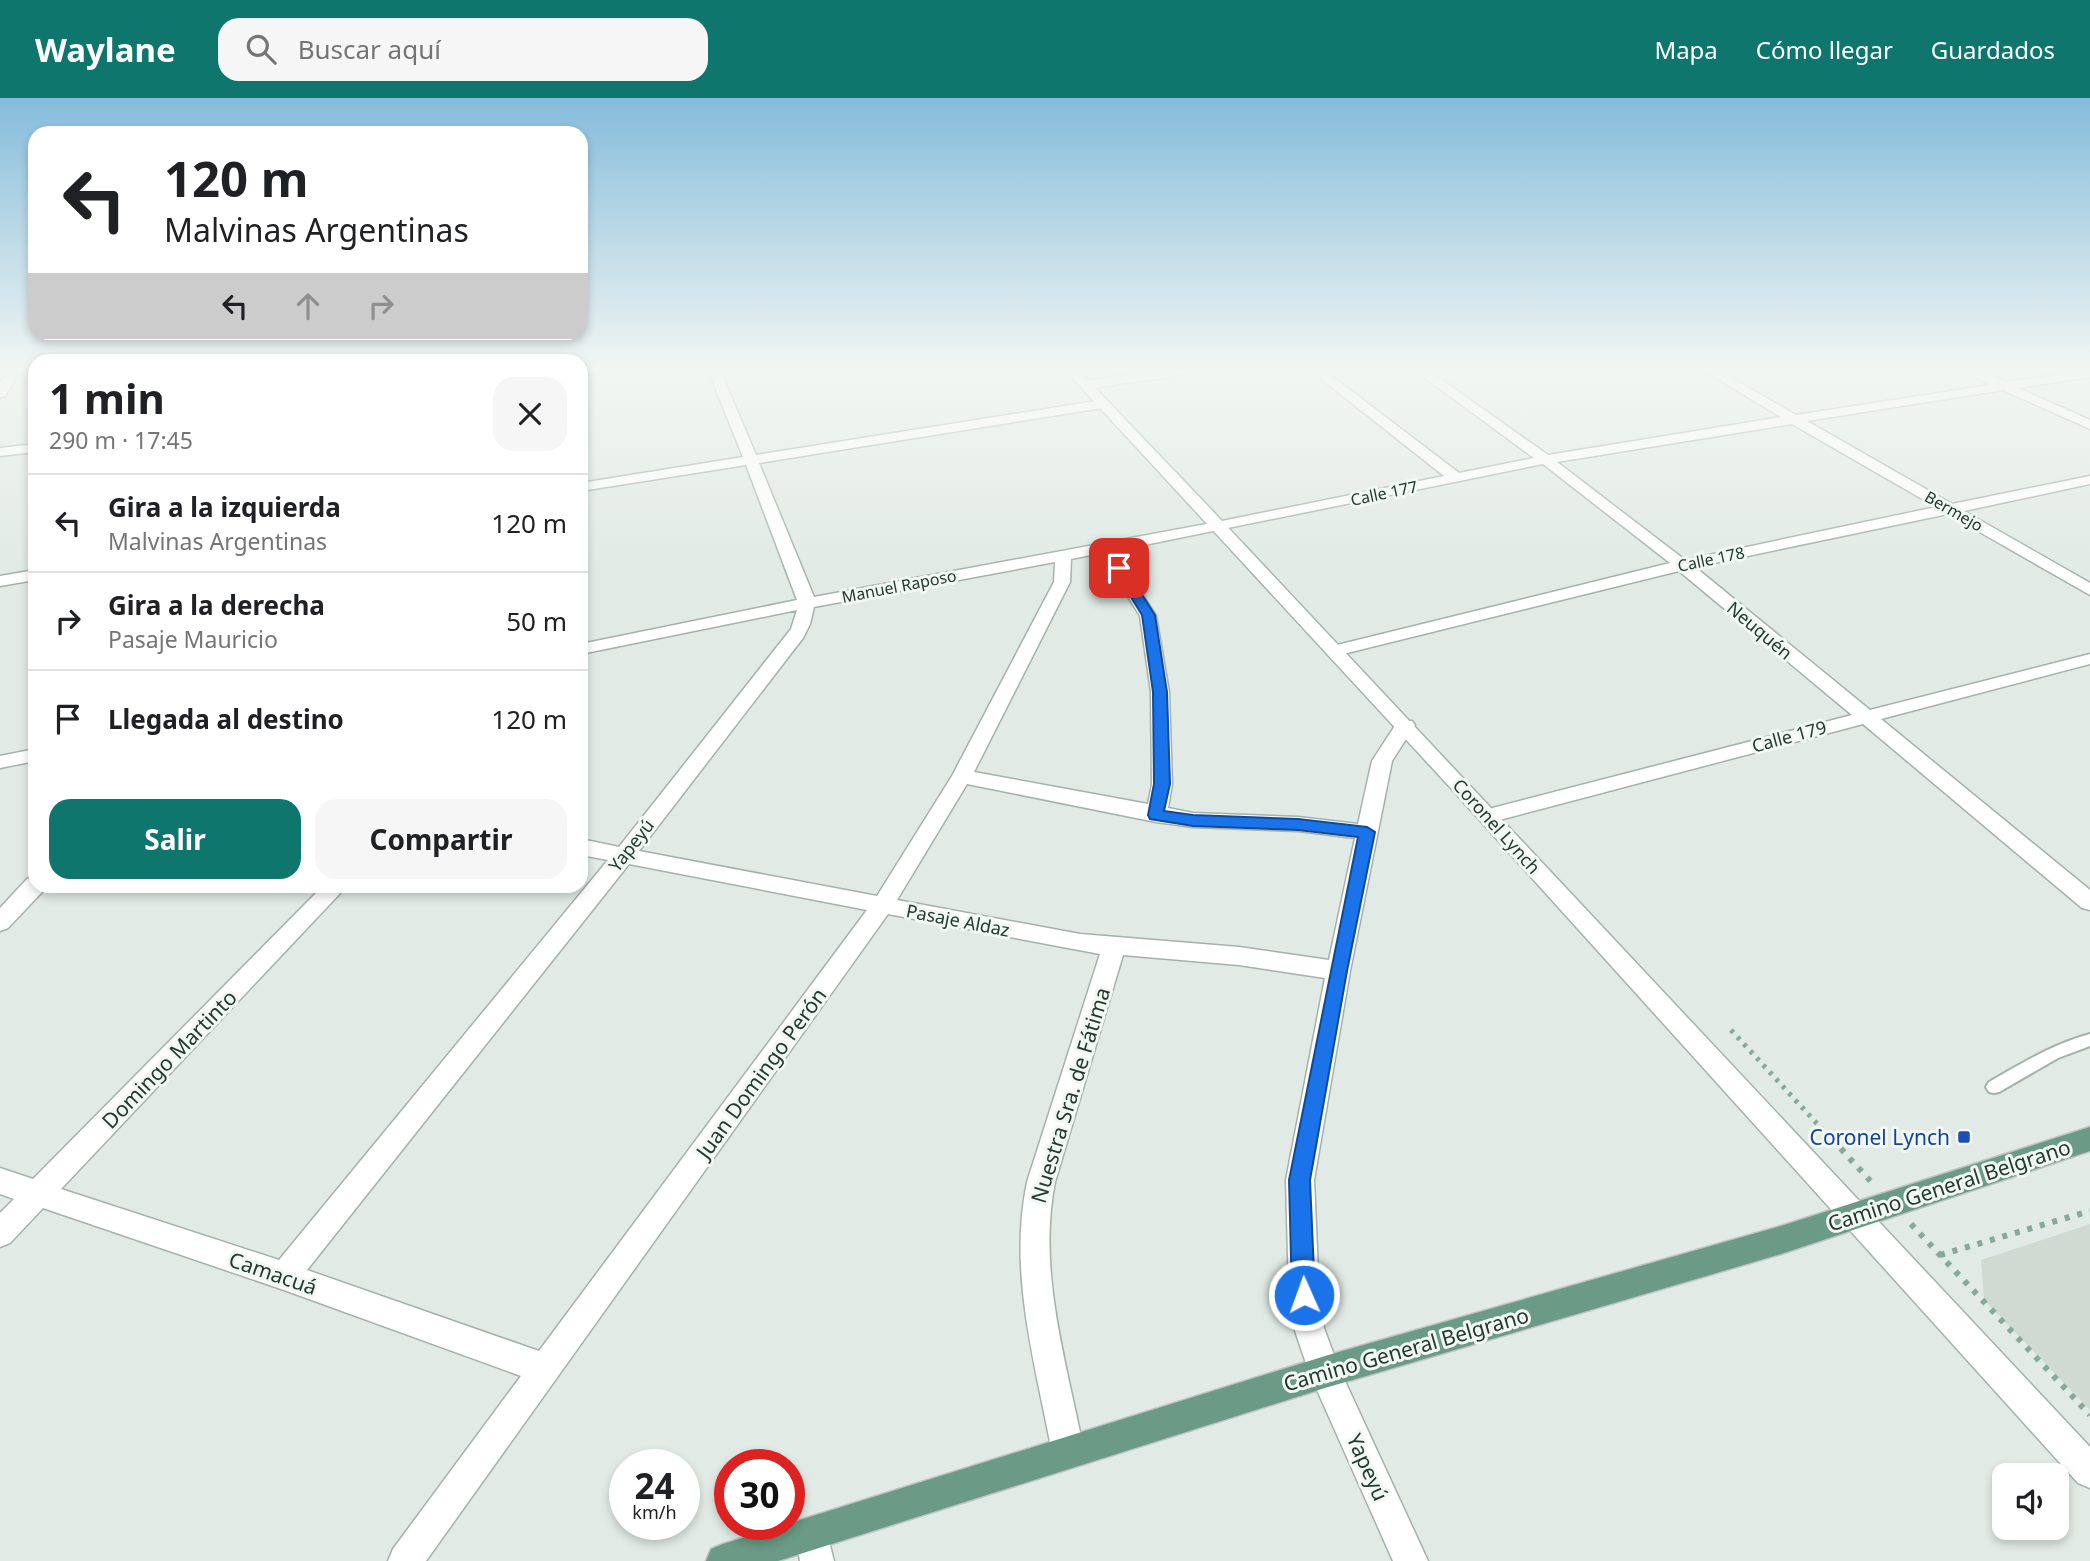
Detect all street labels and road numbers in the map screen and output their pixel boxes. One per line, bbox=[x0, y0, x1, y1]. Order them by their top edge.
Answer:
street label: Calle 177 bbox=[1348, 475, 1420, 511]
street label: Bermejo bbox=[1921, 486, 1987, 536]
street label: Calle 178 bbox=[1675, 541, 1747, 577]
street label: Manuel Raposo bbox=[840, 564, 958, 608]
street label: Neuquén bbox=[1722, 596, 1798, 664]
street label: Calle 179 bbox=[1749, 715, 1829, 757]
street label: Coronel Lynch bbox=[1448, 773, 1546, 879]
street label: Yapeyú bbox=[603, 814, 659, 876]
street label: Pasaje Aldaz bbox=[904, 898, 1012, 942]
street label: Juan Domingo Perón bbox=[688, 982, 832, 1166]
street label: Domingo Martinto bbox=[95, 983, 243, 1135]
street label: Nuestra Sra. de Fátima bbox=[1024, 984, 1116, 1206]
street label: Camino General Belgrano bbox=[1824, 1132, 2074, 1238]
street label: Camacuá bbox=[225, 1245, 321, 1301]
street label: Camino General Belgrano bbox=[1280, 1301, 1532, 1397]
street label: Yapeyú bbox=[1341, 1429, 1395, 1505]

